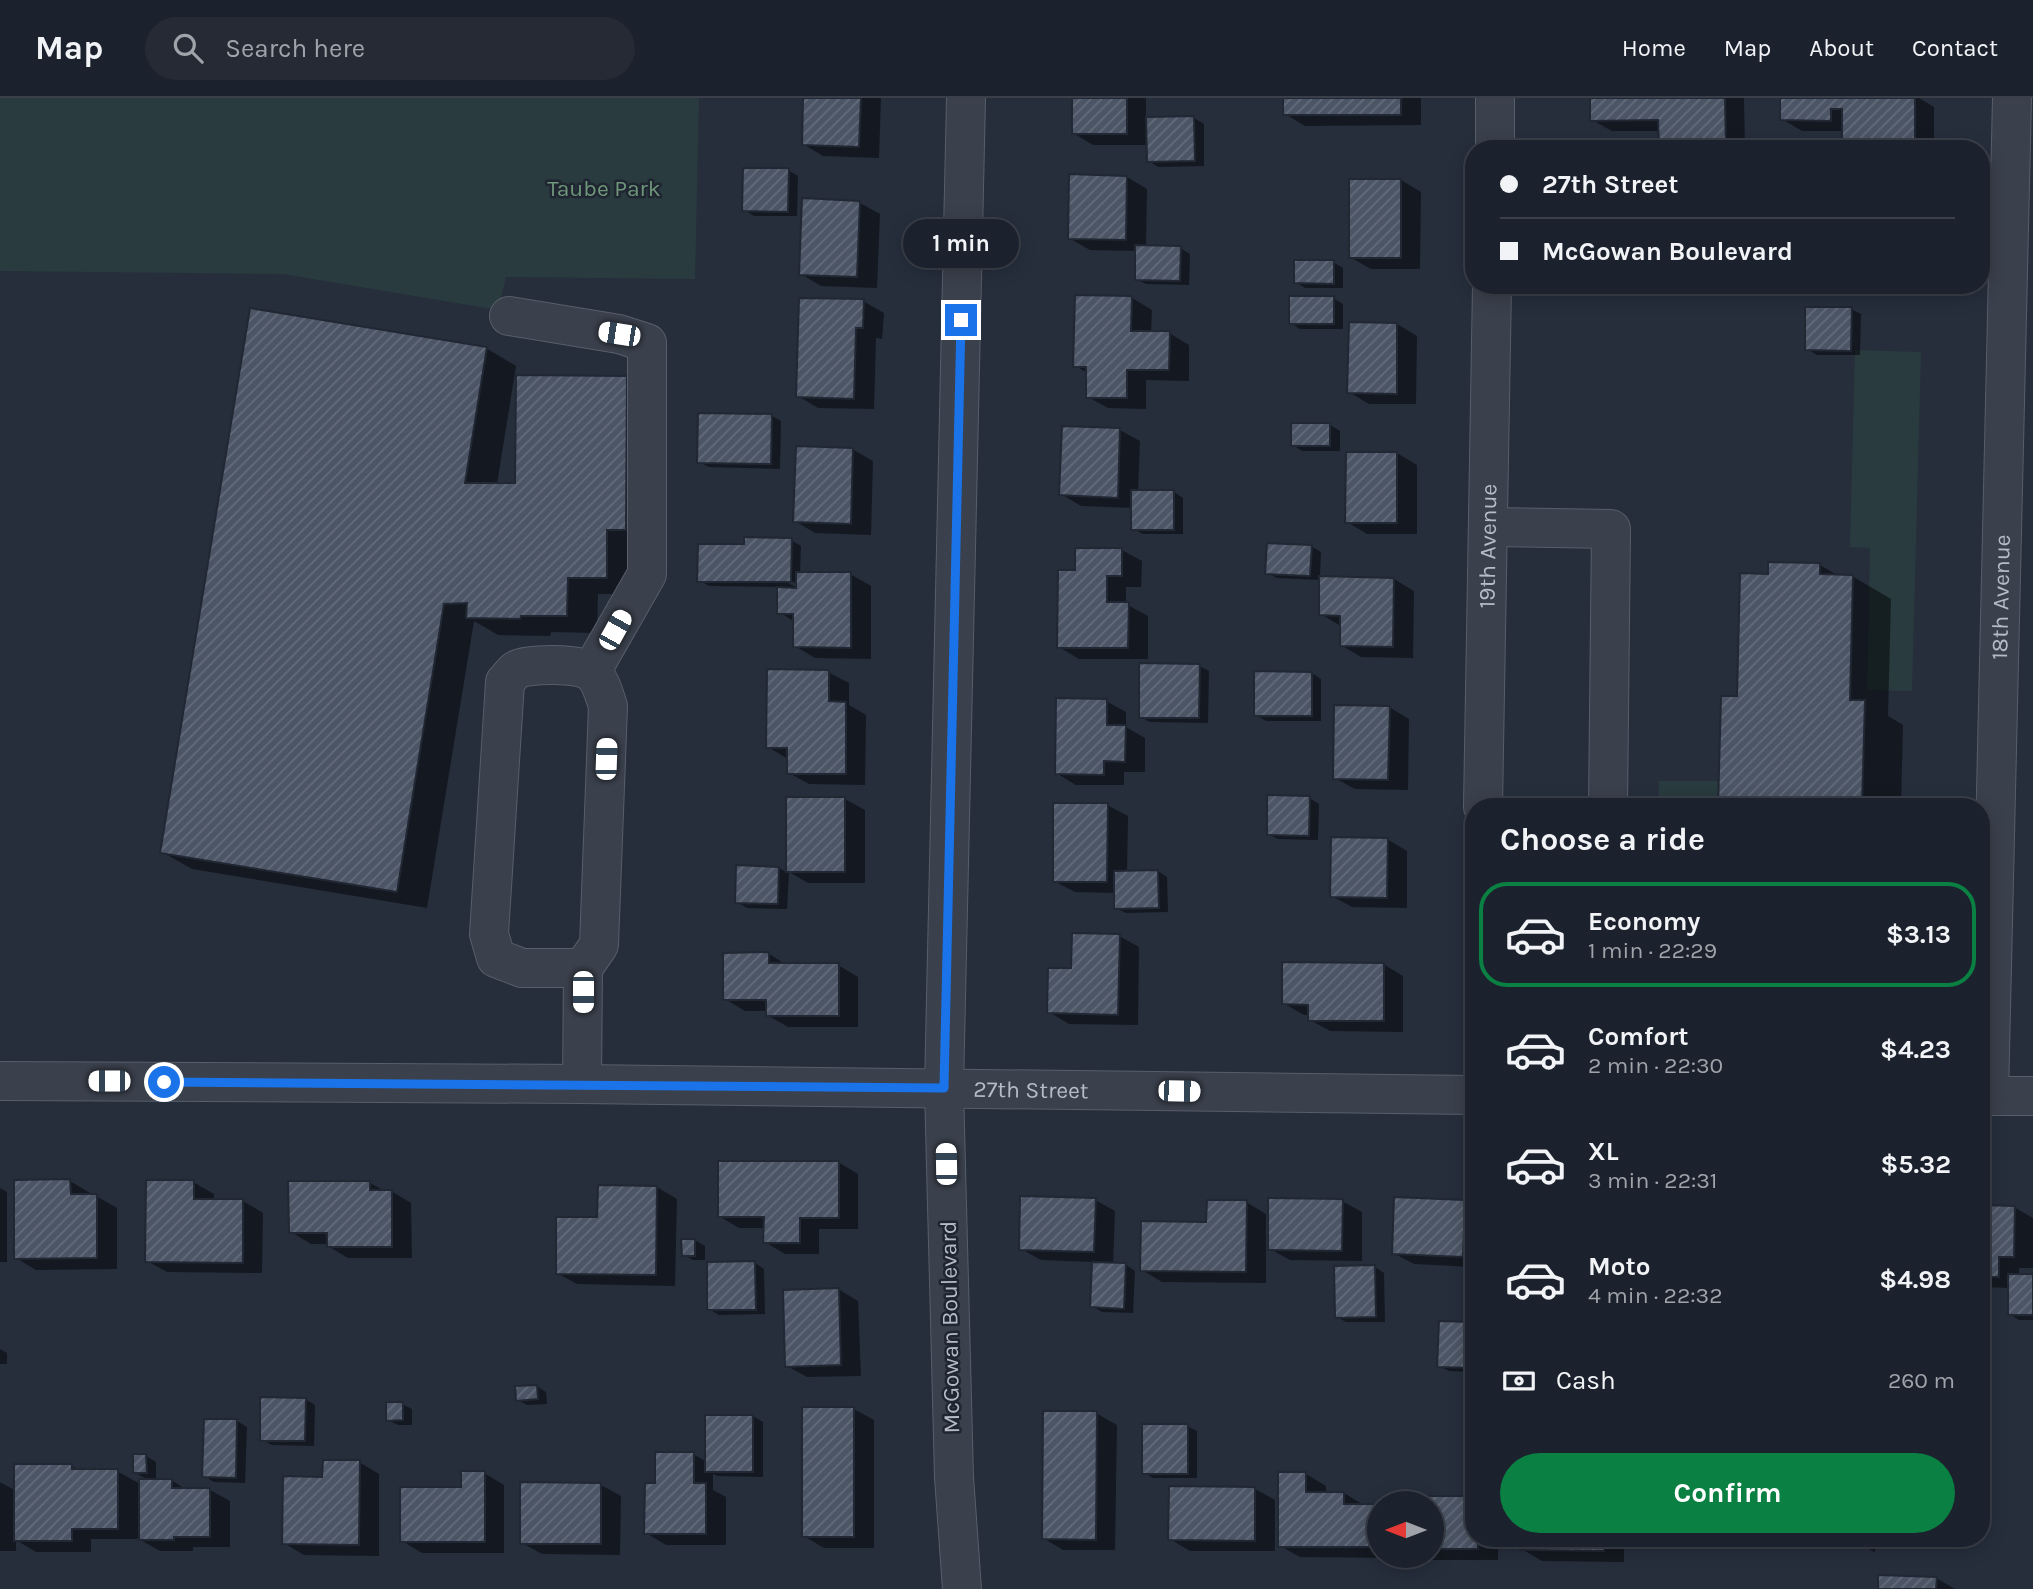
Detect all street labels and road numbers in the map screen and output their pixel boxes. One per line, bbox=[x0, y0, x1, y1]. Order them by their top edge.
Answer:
street label: 19th Avenue bbox=[1473, 483, 1502, 609]
street label: 18th Avenue bbox=[1986, 534, 2015, 660]
street label: 27th Street bbox=[973, 1075, 1089, 1104]
street label: McGowan Boulevard bbox=[935, 1220, 965, 1434]

